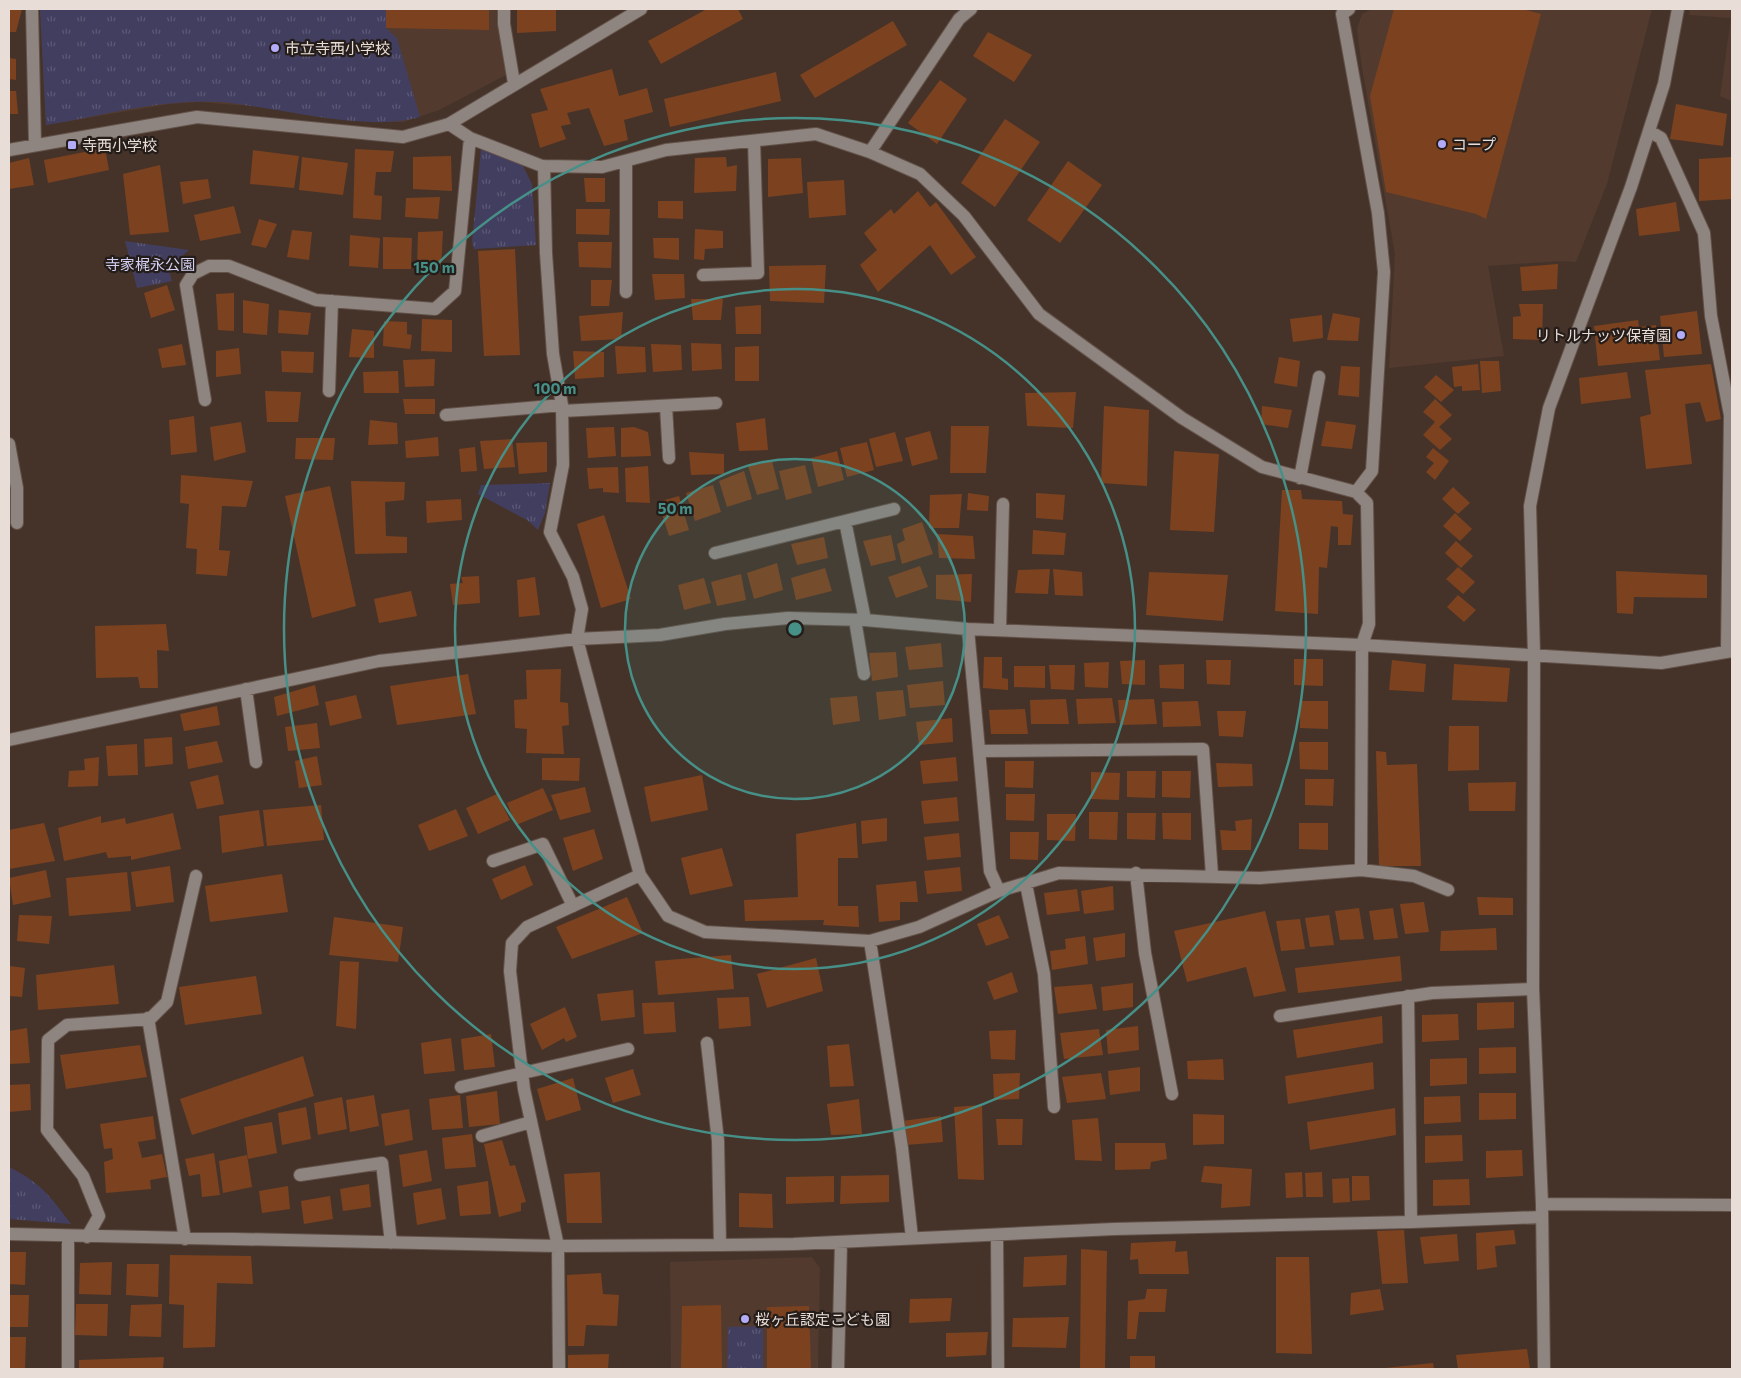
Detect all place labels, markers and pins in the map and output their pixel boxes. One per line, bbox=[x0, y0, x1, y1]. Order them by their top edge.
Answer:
place label: 市立寺西小学校 bbox=[285, 39, 390, 57]
marker: 市立寺西小学校 bbox=[269, 42, 281, 54]
place label: コープ bbox=[1452, 135, 1496, 153]
place label: 寺西小学校 bbox=[82, 136, 157, 154]
marker: コープ bbox=[1436, 138, 1448, 150]
marker: 寺西小学校 bbox=[66, 139, 78, 151]
place label: リトルナッツ保育園 bbox=[1536, 326, 1671, 344]
marker: リトルナッツ保育園 bbox=[1675, 329, 1687, 341]
centre of rings bbox=[786, 620, 804, 638]
place label: 桜ヶ丘認定こども園 bbox=[755, 1310, 890, 1328]
marker: 桜ヶ丘認定こども園 bbox=[739, 1313, 751, 1325]

